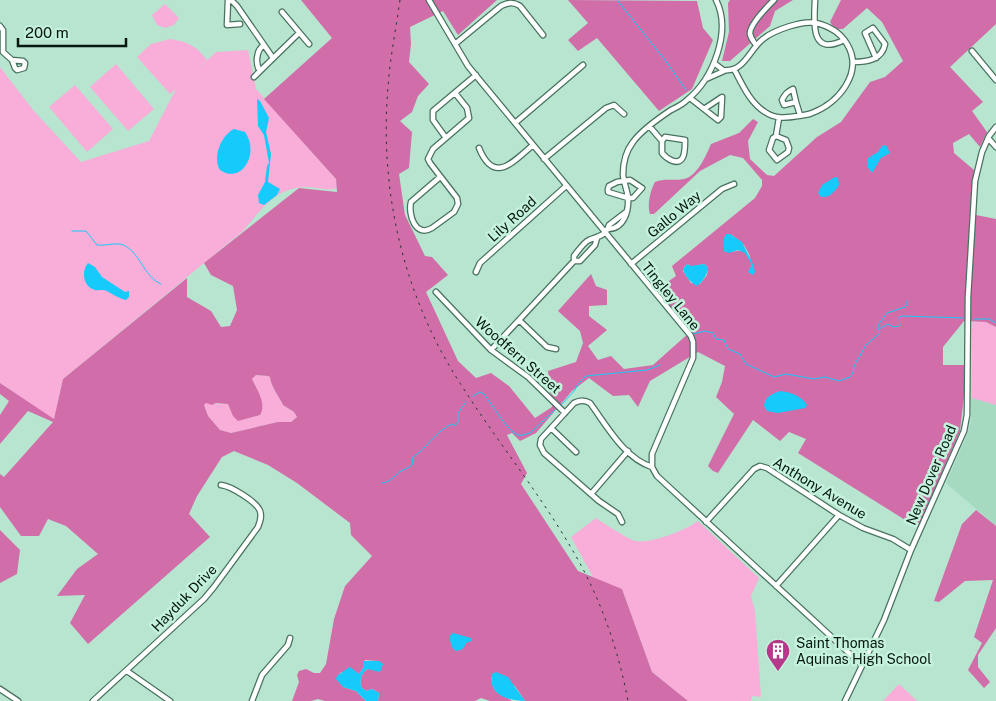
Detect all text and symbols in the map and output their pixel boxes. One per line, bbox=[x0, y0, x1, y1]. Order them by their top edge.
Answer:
scale bar bbox=[18, 15, 125, 47]
text: 200 m bbox=[25, 24, 69, 41]
street label: Gallo Way bbox=[644, 187, 704, 241]
street label: Lily Road bbox=[484, 193, 540, 245]
street label: Tingley Lane bbox=[639, 259, 703, 333]
street label: Woodfern Street bbox=[472, 313, 564, 397]
street label: New Dover Road bbox=[903, 423, 959, 527]
street label: Anthony Avenue bbox=[770, 454, 870, 522]
street label: Hayduk Drive bbox=[148, 561, 220, 635]
place label: Saint Thomas Aquinas High School bbox=[796, 635, 931, 667]
building icon: Saint Thomas Aquinas High School bbox=[765, 638, 791, 672]

